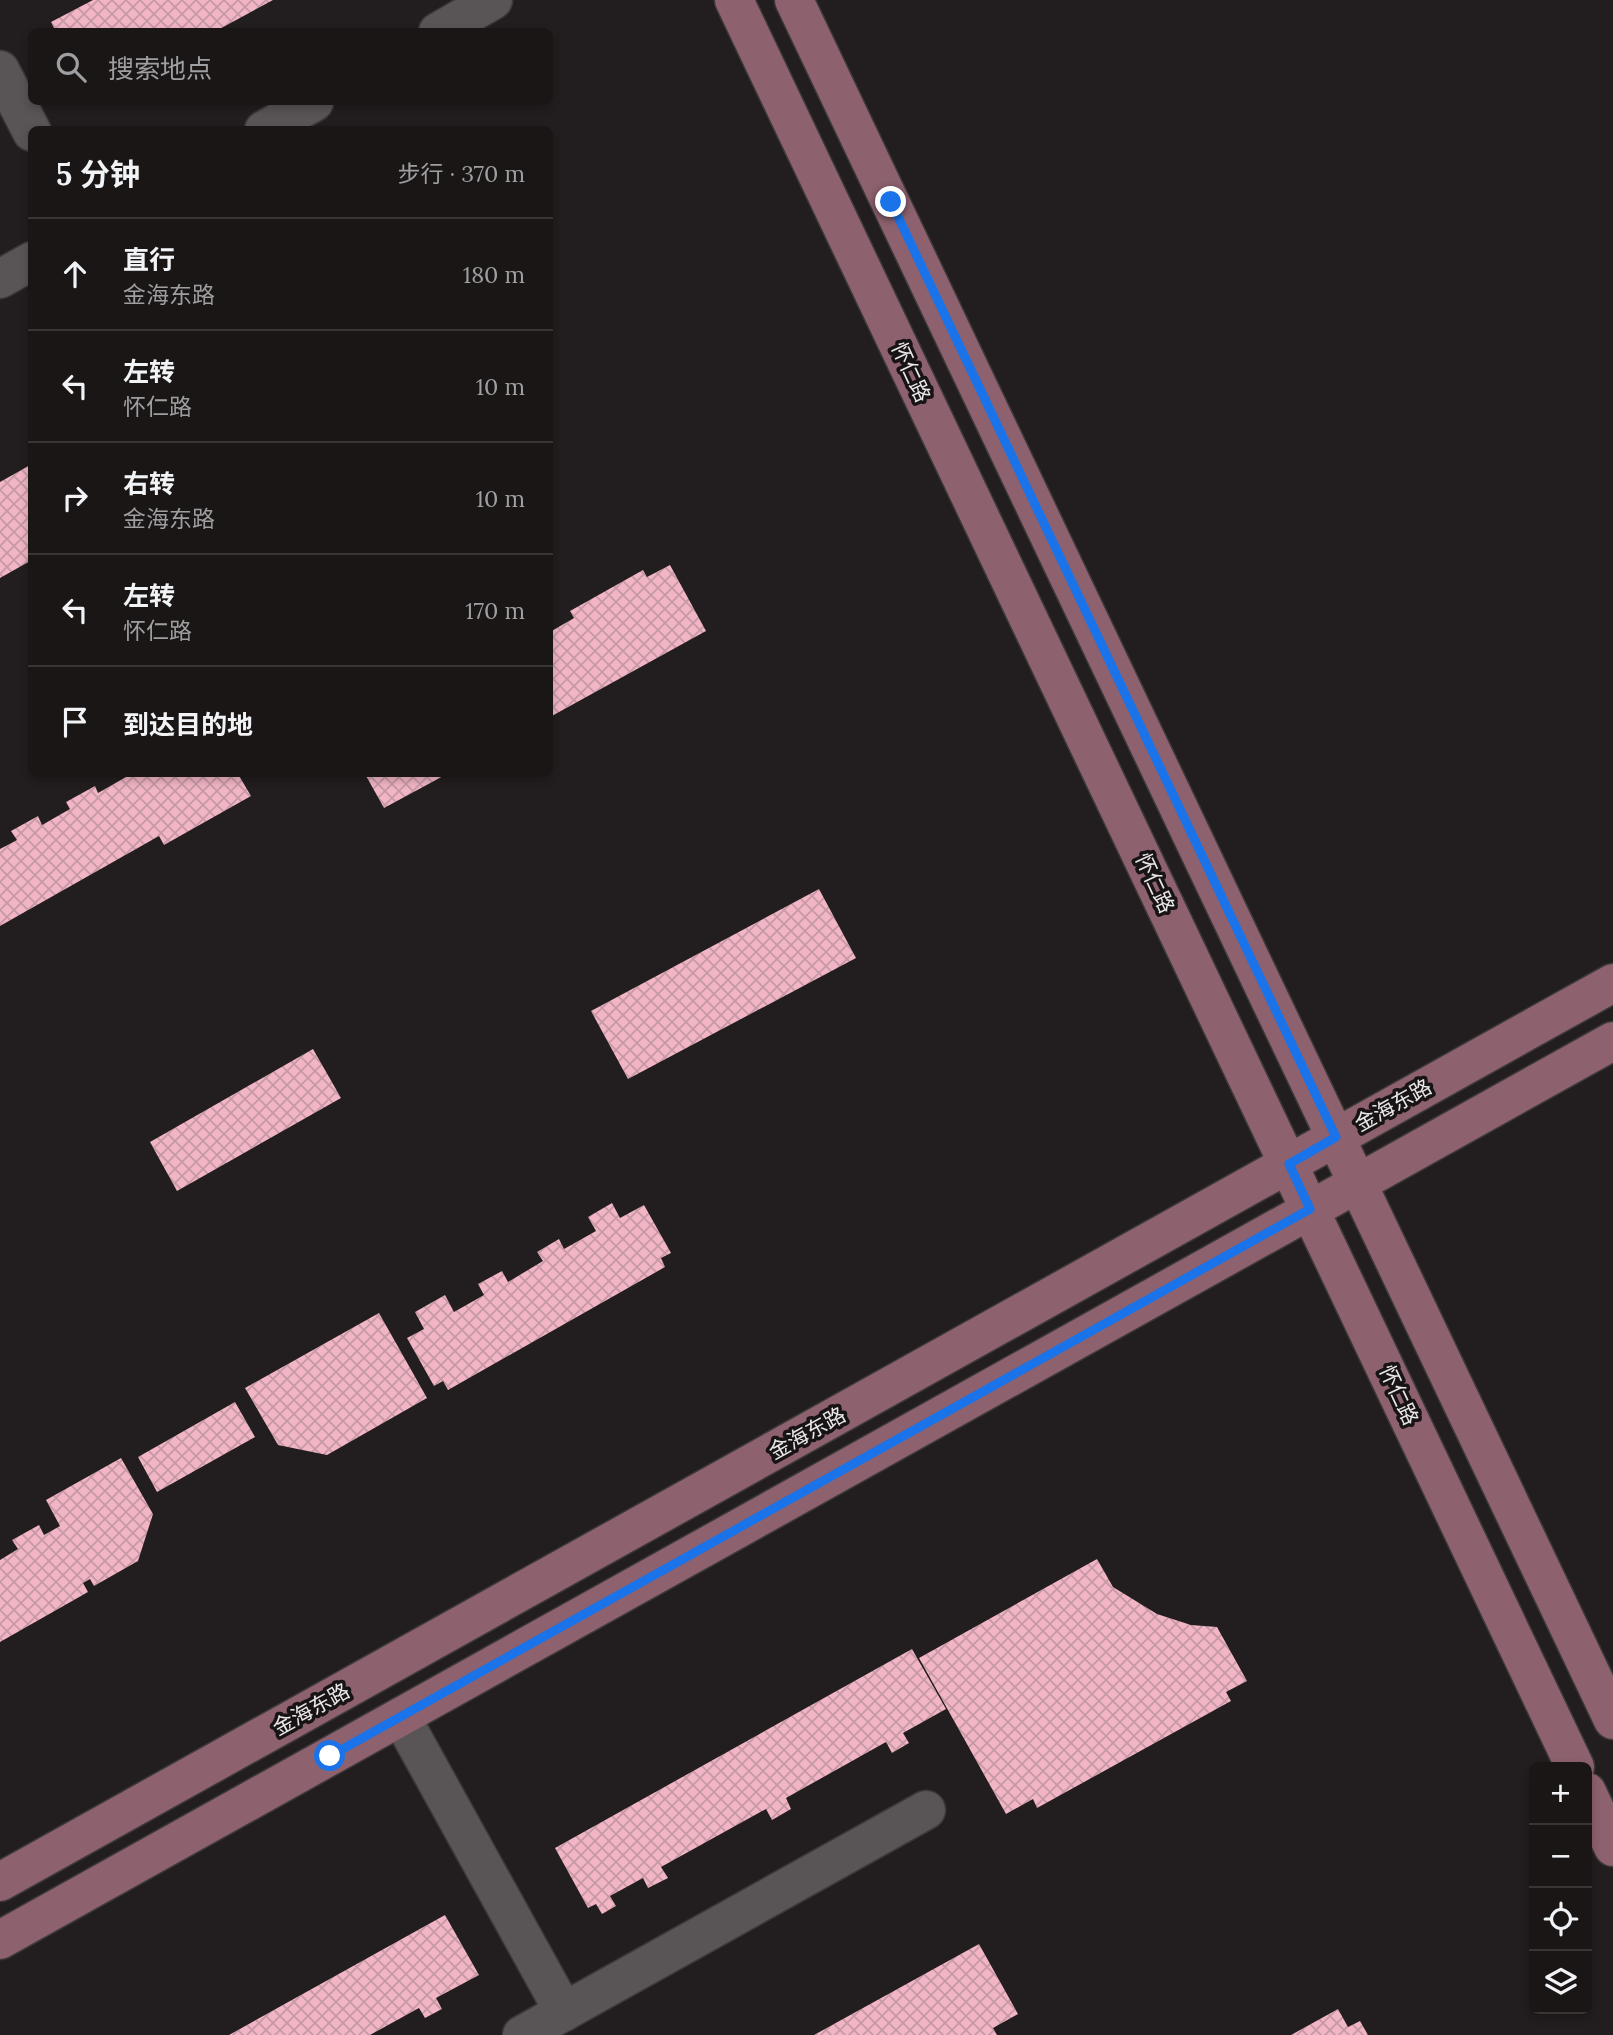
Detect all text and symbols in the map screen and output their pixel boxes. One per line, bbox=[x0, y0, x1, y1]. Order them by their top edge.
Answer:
search box bbox=[28, 28, 553, 105]
icon: search bbox=[52, 48, 90, 86]
text: 搜索地点 bbox=[108, 52, 212, 85]
text: 5 分钟 bbox=[56, 155, 140, 193]
text: 步行 · 370 m bbox=[397, 159, 525, 188]
route end bbox=[875, 186, 906, 217]
text: 直行 bbox=[123, 243, 175, 276]
icon: ahead bbox=[56, 255, 94, 293]
text: 180 m bbox=[463, 260, 525, 289]
text: 金海东路 bbox=[123, 280, 215, 309]
street label: 怀仁路 bbox=[885, 338, 937, 406]
text: 左转 bbox=[123, 355, 175, 388]
icon: left bbox=[56, 367, 94, 405]
text: 10 m bbox=[476, 372, 525, 401]
text: 怀仁路 bbox=[123, 392, 192, 421]
text: 右转 bbox=[123, 467, 175, 500]
icon: right bbox=[56, 479, 94, 517]
text: 10 m bbox=[476, 484, 525, 513]
text: 金海东路 bbox=[123, 504, 215, 533]
text: 左转 bbox=[123, 579, 175, 612]
icon: left bbox=[56, 591, 94, 629]
text: 170 m bbox=[465, 596, 525, 625]
text: 怀仁路 bbox=[123, 616, 192, 645]
icon: arrive bbox=[56, 703, 94, 741]
text: 到达目的地 bbox=[123, 708, 253, 741]
street label: 怀仁路 bbox=[1129, 849, 1181, 917]
street label: 金海东路 bbox=[1350, 1073, 1436, 1137]
street label: 怀仁路 bbox=[1373, 1361, 1425, 1429]
street label: 金海东路 bbox=[764, 1401, 850, 1465]
street label: 金海东路 bbox=[268, 1677, 354, 1741]
route start bbox=[314, 1740, 345, 1771]
map controls bbox=[1529, 1762, 1592, 2014]
button: + bbox=[1529, 1762, 1592, 1825]
button: − bbox=[1529, 1825, 1592, 1888]
button: locate bbox=[1529, 1888, 1592, 1951]
button: layers bbox=[1529, 1951, 1592, 2014]

